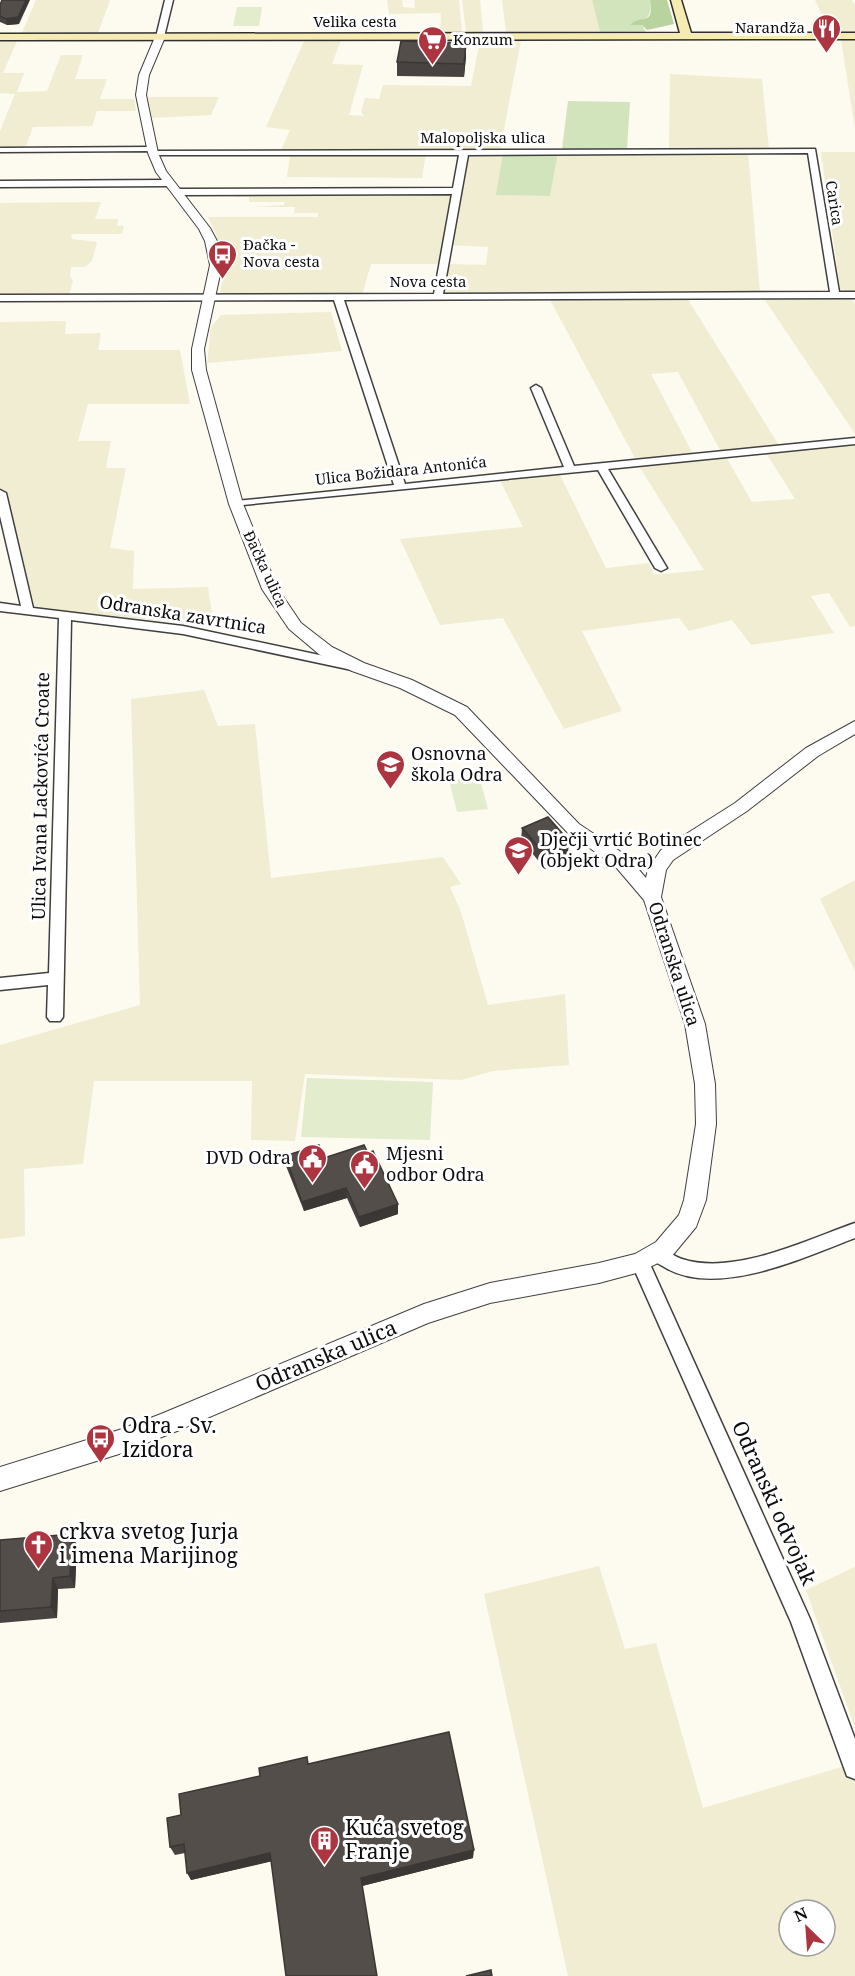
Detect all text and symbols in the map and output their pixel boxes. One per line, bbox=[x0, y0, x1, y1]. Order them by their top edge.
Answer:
street label: Velika cesta bbox=[313, 11, 397, 31]
restaurant icon: Narandža bbox=[810, 12, 842, 54]
place label: Narandža bbox=[735, 17, 805, 37]
supermarket icon: Konzum bbox=[416, 24, 448, 66]
place label: Konzum bbox=[453, 29, 513, 49]
street label: Malopoljska ulica bbox=[420, 127, 546, 147]
street label: Carica bbox=[822, 179, 848, 227]
place label: Đačka - Nova cesta bbox=[243, 234, 320, 271]
bus stop icon: Đačka - Nova cesta bbox=[206, 238, 238, 280]
street label: Nova cesta bbox=[389, 271, 467, 291]
street label: Ulica Božidara Antonića bbox=[314, 451, 488, 489]
street label: Đačka ulica bbox=[239, 527, 292, 610]
street label: Odranska zavrtnica bbox=[98, 589, 268, 639]
street label: Ulica Ivana Lackovića Croate bbox=[26, 672, 54, 920]
place label: Osnovna škola Odra bbox=[411, 741, 503, 786]
school or university icon: Osnovna škola Odra bbox=[374, 748, 406, 790]
place label: Dječji vrtić Botinec (objekt Odra) bbox=[540, 827, 702, 872]
school or university icon: Dječji vrtić Botinec (objekt Odra) bbox=[503, 834, 535, 876]
street label: Odranska ulica bbox=[644, 898, 706, 1029]
place label: Mjesni odbor Odra bbox=[386, 1141, 485, 1186]
public building icon: DVD Odra bbox=[296, 1142, 328, 1184]
place label: DVD Odra bbox=[206, 1145, 291, 1169]
public building icon: Mjesni odbor Odra bbox=[349, 1148, 381, 1190]
street label: Odranska ulica bbox=[251, 1313, 401, 1397]
place label: Odra - Sv. Izidora bbox=[122, 1411, 217, 1463]
street label: Odranski odvojak bbox=[726, 1416, 824, 1590]
bus stop icon: Odra - Sv. Izidora bbox=[85, 1422, 117, 1464]
place label: crkva svetog Jurja i imena Marijinog bbox=[59, 1517, 239, 1569]
church icon: crkva svetog Jurja i imena Marijinog bbox=[22, 1528, 54, 1570]
place label: Kuća svetog Franje bbox=[345, 1813, 465, 1865]
building icon: Kuća svetog Franje bbox=[308, 1824, 340, 1866]
north arrow bbox=[777, 1898, 837, 1958]
text: N bbox=[790, 1902, 811, 1927]

